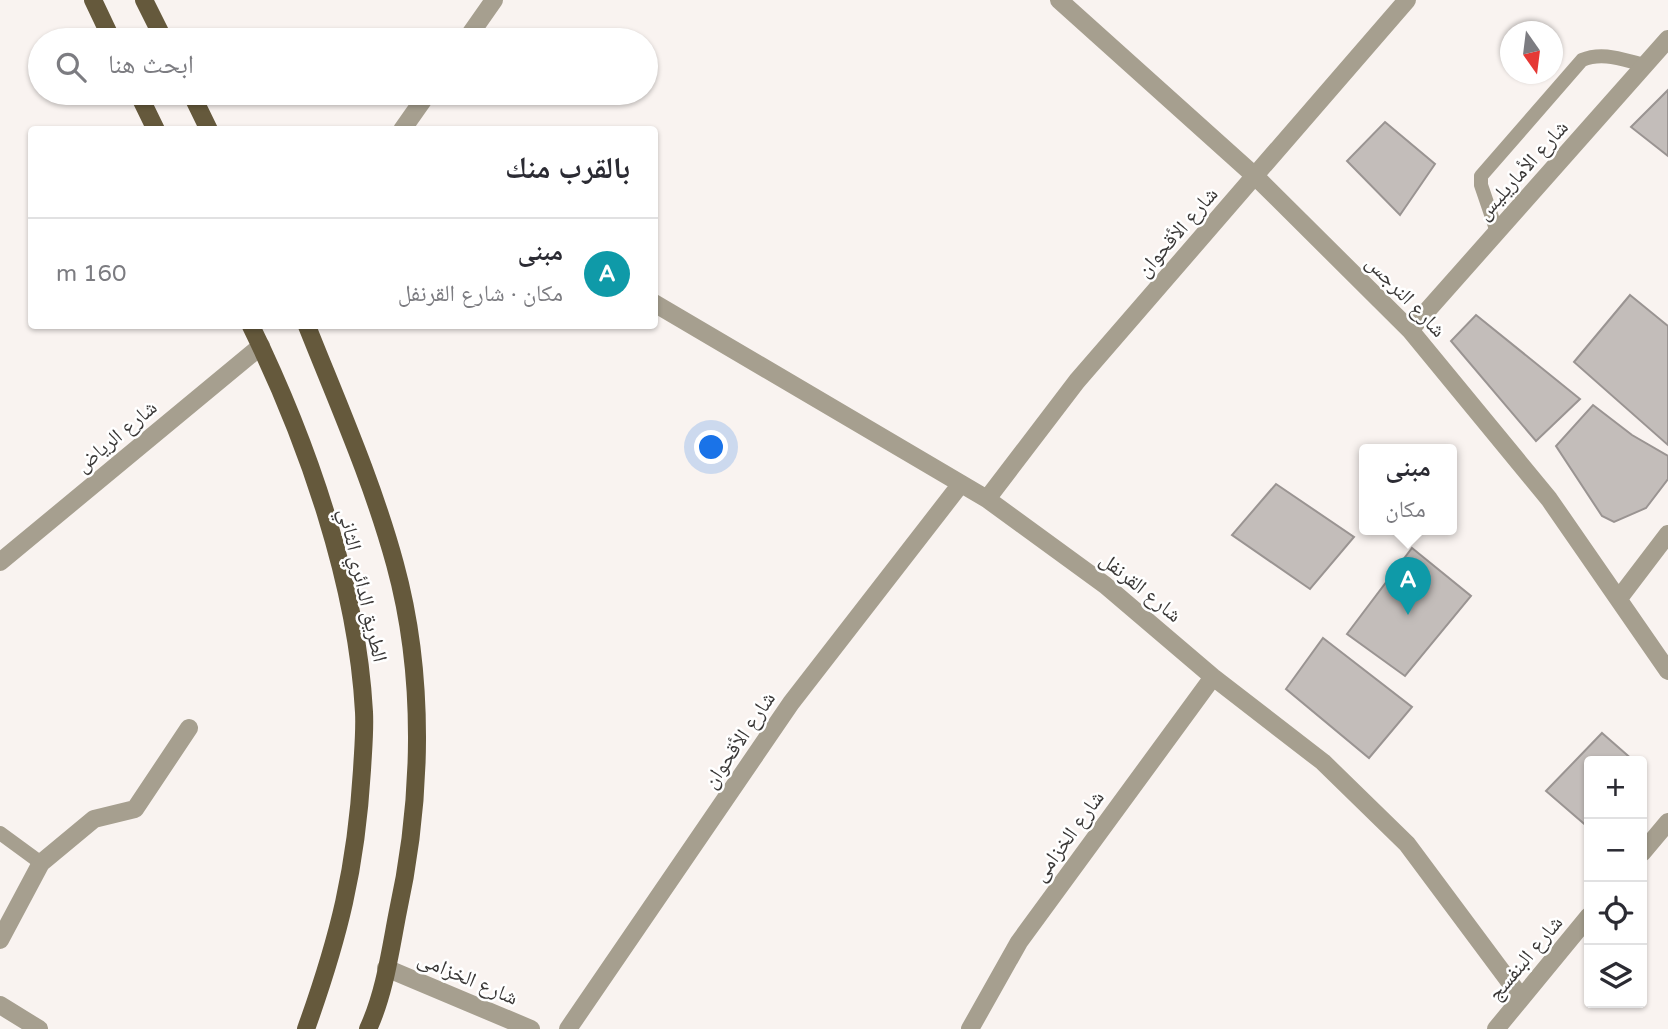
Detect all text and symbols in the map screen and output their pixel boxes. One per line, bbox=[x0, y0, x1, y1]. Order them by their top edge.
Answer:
north arrow bbox=[1500, 21, 1563, 84]
search box bbox=[28, 28, 658, 105]
icon: search bbox=[52, 48, 90, 86]
text: ابحث هنا bbox=[108, 49, 194, 80]
street label: شارع الأماريليس bbox=[1471, 115, 1574, 225]
text: بالقرب منك bbox=[505, 150, 630, 187]
street label: شارع الأقحوان bbox=[1131, 182, 1223, 282]
text: مبنى bbox=[518, 236, 563, 267]
street label: شارع النرجس bbox=[1360, 250, 1451, 342]
text: 160 m bbox=[56, 260, 126, 288]
text: A bbox=[598, 260, 616, 288]
text: مكان · شارع القرنفل bbox=[398, 280, 563, 308]
street label: شارع الرياض bbox=[70, 395, 162, 478]
your location bbox=[694, 430, 728, 464]
popup bbox=[1359, 444, 1457, 535]
text: مبنى bbox=[1385, 452, 1431, 483]
text: مكان bbox=[1385, 496, 1426, 524]
street label: الطريق الدائري الثاني bbox=[329, 506, 392, 665]
street label: شارع القرنفل bbox=[1095, 547, 1187, 628]
pin: A bbox=[1385, 557, 1431, 615]
street label: شارع الأقحوان bbox=[698, 687, 781, 793]
map controls bbox=[1584, 756, 1647, 1008]
button: + bbox=[1584, 756, 1647, 819]
street label: شارع الخزامى bbox=[1027, 786, 1110, 887]
button: − bbox=[1584, 819, 1647, 882]
button: locate bbox=[1584, 882, 1647, 945]
street label: شارع البنفسج bbox=[1483, 911, 1568, 1006]
button: layers bbox=[1584, 945, 1647, 1008]
street label: شارع الخزامى bbox=[414, 946, 522, 1011]

